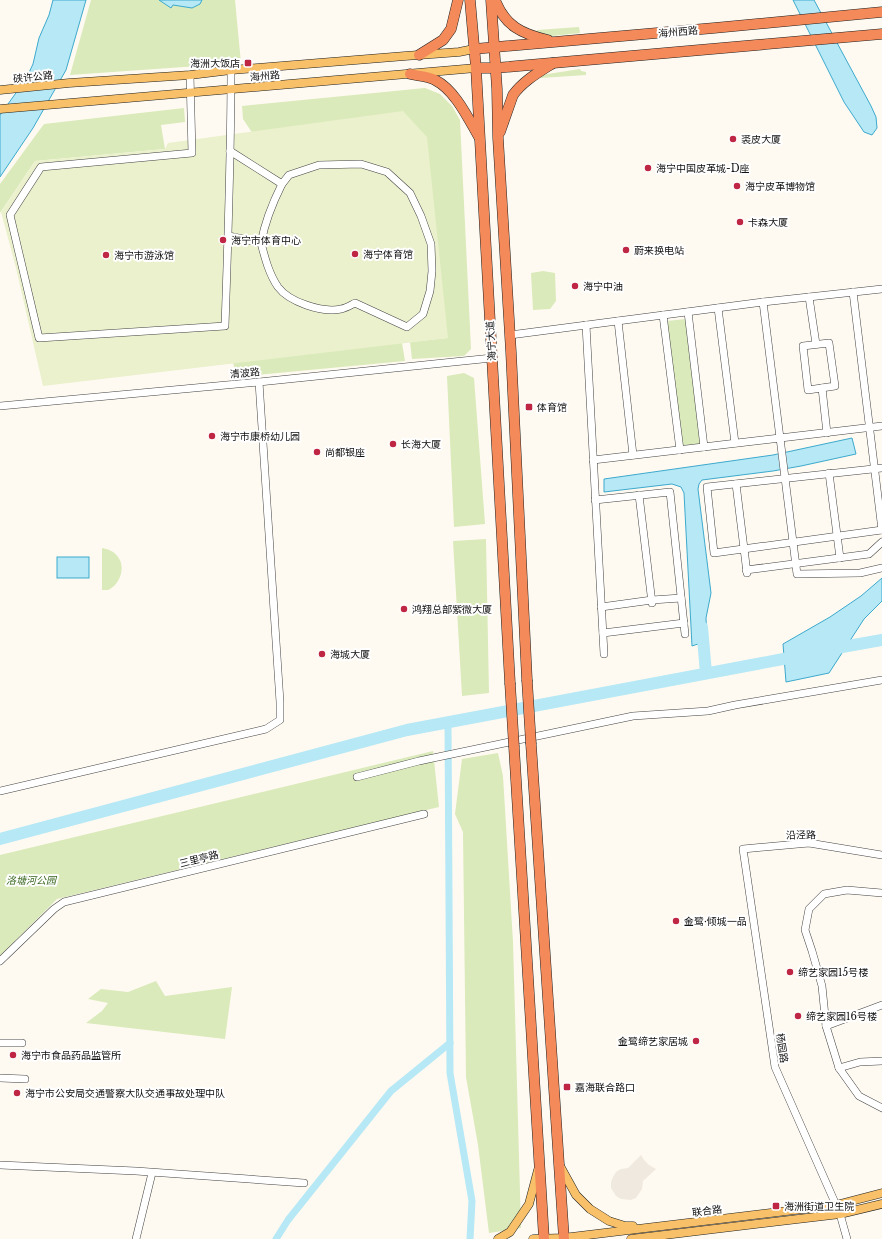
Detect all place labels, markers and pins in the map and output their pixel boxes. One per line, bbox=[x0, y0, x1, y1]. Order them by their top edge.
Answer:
place label: 海洲大饭店 bbox=[190, 57, 240, 70]
marker: 海洲大饭店 bbox=[243, 58, 253, 68]
place label: 裘皮大厦 bbox=[741, 133, 781, 146]
marker: 裘皮大厦 bbox=[728, 134, 738, 144]
place label: 海宁中国皮革城-D座 bbox=[656, 162, 749, 175]
marker: 海宁中国皮革城-D座 bbox=[643, 163, 653, 173]
place label: 海宁皮革博物馆 bbox=[745, 180, 815, 193]
marker: 海宁皮革博物馆 bbox=[732, 181, 742, 191]
place label: 卡森大厦 bbox=[748, 216, 788, 229]
marker: 卡森大厦 bbox=[735, 217, 745, 227]
place label: 海宁市体育中心 bbox=[231, 234, 301, 247]
marker: 海宁市体育中心 bbox=[218, 235, 228, 245]
place label: 蔚来换电站 bbox=[634, 244, 684, 257]
marker: 蔚来换电站 bbox=[621, 245, 631, 255]
place label: 海宁体育馆 bbox=[363, 248, 413, 261]
place label: 海宁市游泳馆 bbox=[114, 249, 174, 262]
marker: 海宁体育馆 bbox=[350, 249, 360, 259]
marker: 海宁市游泳馆 bbox=[101, 250, 111, 260]
place label: 海宁中油 bbox=[583, 280, 623, 293]
marker: 海宁中油 bbox=[570, 281, 580, 291]
place label: 体育馆 bbox=[537, 401, 567, 414]
marker: 体育馆 bbox=[524, 402, 534, 412]
place label: 海宁市康桥幼儿园 bbox=[220, 430, 300, 443]
marker: 海宁市康桥幼儿园 bbox=[207, 431, 217, 441]
place label: 长海大厦 bbox=[401, 438, 441, 451]
marker: 长海大厦 bbox=[388, 439, 398, 449]
place label: 尚都银座 bbox=[325, 446, 365, 459]
marker: 尚都银座 bbox=[312, 447, 322, 457]
place label: 鸿翔总部紫微大厦 bbox=[412, 603, 492, 616]
marker: 鸿翔总部紫微大厦 bbox=[399, 604, 409, 614]
place label: 海城大厦 bbox=[330, 648, 370, 661]
marker: 海城大厦 bbox=[317, 649, 327, 659]
place label: 金鹭·倾城一品 bbox=[684, 915, 747, 928]
marker: 金鹭·倾城一品 bbox=[671, 916, 681, 926]
place label: 缔艺家园15号楼 bbox=[798, 966, 868, 979]
marker: 缔艺家园15号楼 bbox=[785, 967, 795, 977]
place label: 缔艺家园16号楼 bbox=[806, 1010, 877, 1023]
marker: 缔艺家园16号楼 bbox=[793, 1011, 803, 1021]
place label: 金鹭缔艺家居城 bbox=[618, 1035, 688, 1048]
marker: 金鹭缔艺家居城 bbox=[691, 1036, 701, 1046]
place label: 海宁市食品药品监管所 bbox=[21, 1049, 121, 1062]
marker: 海宁市食品药品监管所 bbox=[8, 1050, 18, 1060]
place label: 嘉海联合路口 bbox=[575, 1081, 635, 1094]
marker: 嘉海联合路口 bbox=[562, 1082, 572, 1092]
place label: 海宁市公安局交通警察大队交通事故处理中队 bbox=[25, 1087, 225, 1100]
marker: 海宁市公安局交通警察大队交通事故处理中队 bbox=[12, 1088, 22, 1098]
place label: 海洲街道卫生院 bbox=[784, 1200, 854, 1213]
marker: 海洲街道卫生院 bbox=[771, 1201, 781, 1211]

